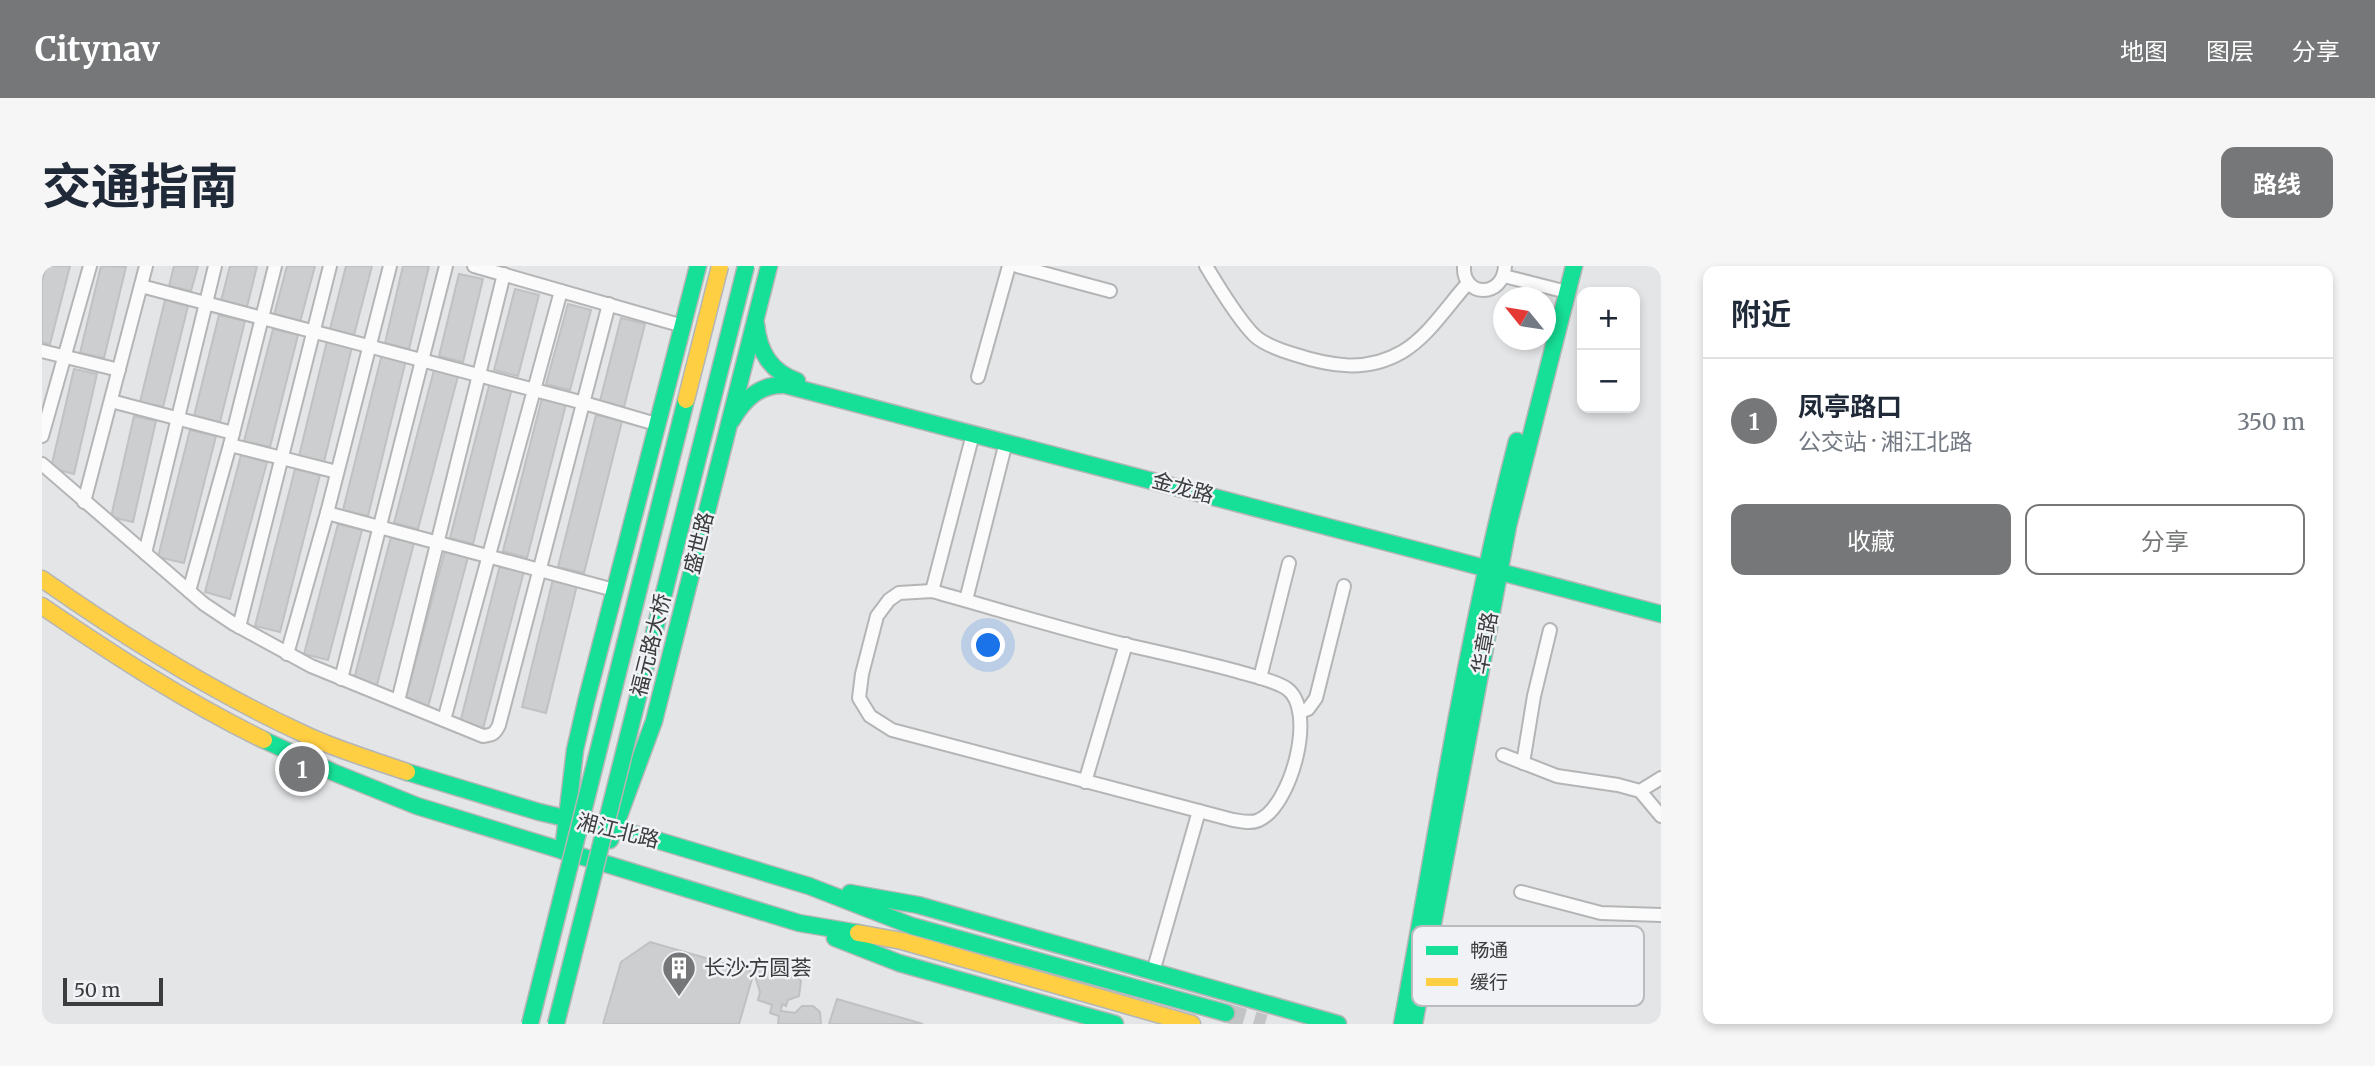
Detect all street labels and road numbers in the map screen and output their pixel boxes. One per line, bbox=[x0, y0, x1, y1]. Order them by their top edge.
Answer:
street label: 金龙路 bbox=[1149, 466, 1217, 509]
street label: 盛世路 bbox=[678, 509, 719, 577]
street label: 福元路大桥 bbox=[625, 591, 676, 699]
street label: 华章路 bbox=[1466, 610, 1503, 676]
street label: 湘江北路 bbox=[574, 807, 662, 854]

